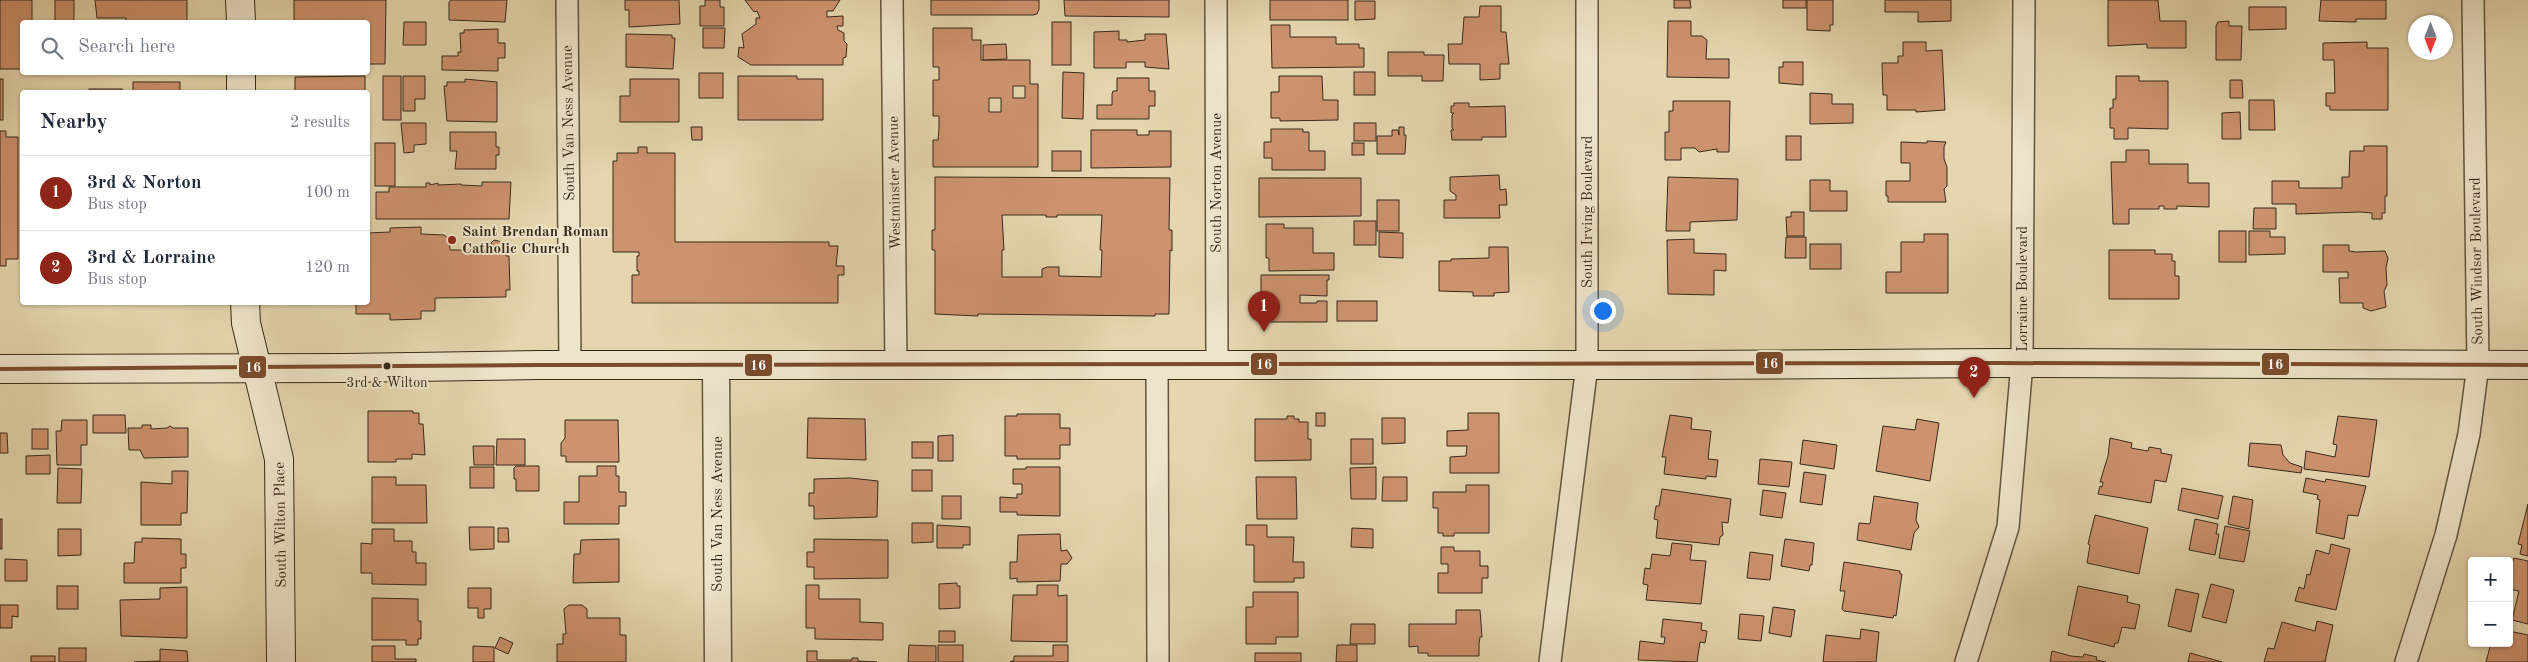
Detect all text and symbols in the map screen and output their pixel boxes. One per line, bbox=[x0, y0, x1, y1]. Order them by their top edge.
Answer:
north arrow bbox=[2408, 15, 2453, 60]
search box bbox=[20, 20, 370, 75]
icon: search bbox=[38, 34, 66, 62]
text: Search here bbox=[78, 38, 175, 57]
street label: South Van Ness Avenue bbox=[561, 45, 578, 201]
text: Nearby bbox=[40, 112, 108, 133]
street label: South Norton Avenue bbox=[1210, 113, 1225, 253]
text: 2 results bbox=[290, 115, 350, 131]
street label: Westminster Avenue bbox=[887, 116, 904, 250]
street label: South Irving Boulevard bbox=[1581, 136, 1596, 288]
text: 3rd & Norton bbox=[87, 174, 201, 193]
street label: South Windsor Boulevard bbox=[2469, 177, 2486, 345]
text: 1 bbox=[51, 185, 61, 201]
text: 100 m bbox=[305, 185, 350, 201]
text: Bus stop bbox=[87, 197, 147, 213]
place label: Saint Brendan Roman Catholic Church bbox=[462, 225, 609, 257]
street label: Lorraine Boulevard bbox=[2016, 226, 2031, 352]
marker: Saint Brendan Roman Catholic Church bbox=[446, 234, 458, 246]
text: 3rd & Lorraine bbox=[87, 249, 216, 268]
text: 2 bbox=[51, 260, 61, 276]
text: 120 m bbox=[305, 260, 350, 276]
text: Bus stop bbox=[87, 272, 147, 288]
pin: 1 bbox=[1248, 291, 1280, 332]
your location bbox=[1590, 298, 1616, 324]
line badge: 16 bbox=[1755, 351, 1784, 375]
line badge: 16 bbox=[1250, 352, 1278, 376]
line badge: 16 bbox=[2261, 352, 2290, 376]
line badge: 16 bbox=[744, 353, 773, 377]
line badge: 16 bbox=[238, 355, 267, 379]
text: 16 bbox=[1762, 357, 1778, 371]
pin: 2 bbox=[1958, 357, 1990, 398]
text: 16 bbox=[1256, 358, 1272, 372]
text: 16 bbox=[2267, 358, 2283, 372]
text: 16 bbox=[750, 359, 766, 373]
text: 16 bbox=[245, 361, 261, 375]
marker: 3rd & Wilton bbox=[382, 361, 392, 371]
place label: 3rd & Wilton bbox=[346, 376, 428, 390]
street label: South Van Ness Avenue bbox=[711, 436, 726, 592]
street label: South Wilton Place bbox=[273, 462, 290, 588]
map controls bbox=[2468, 557, 2513, 647]
button: + bbox=[2468, 557, 2513, 602]
button: − bbox=[2468, 602, 2513, 647]

